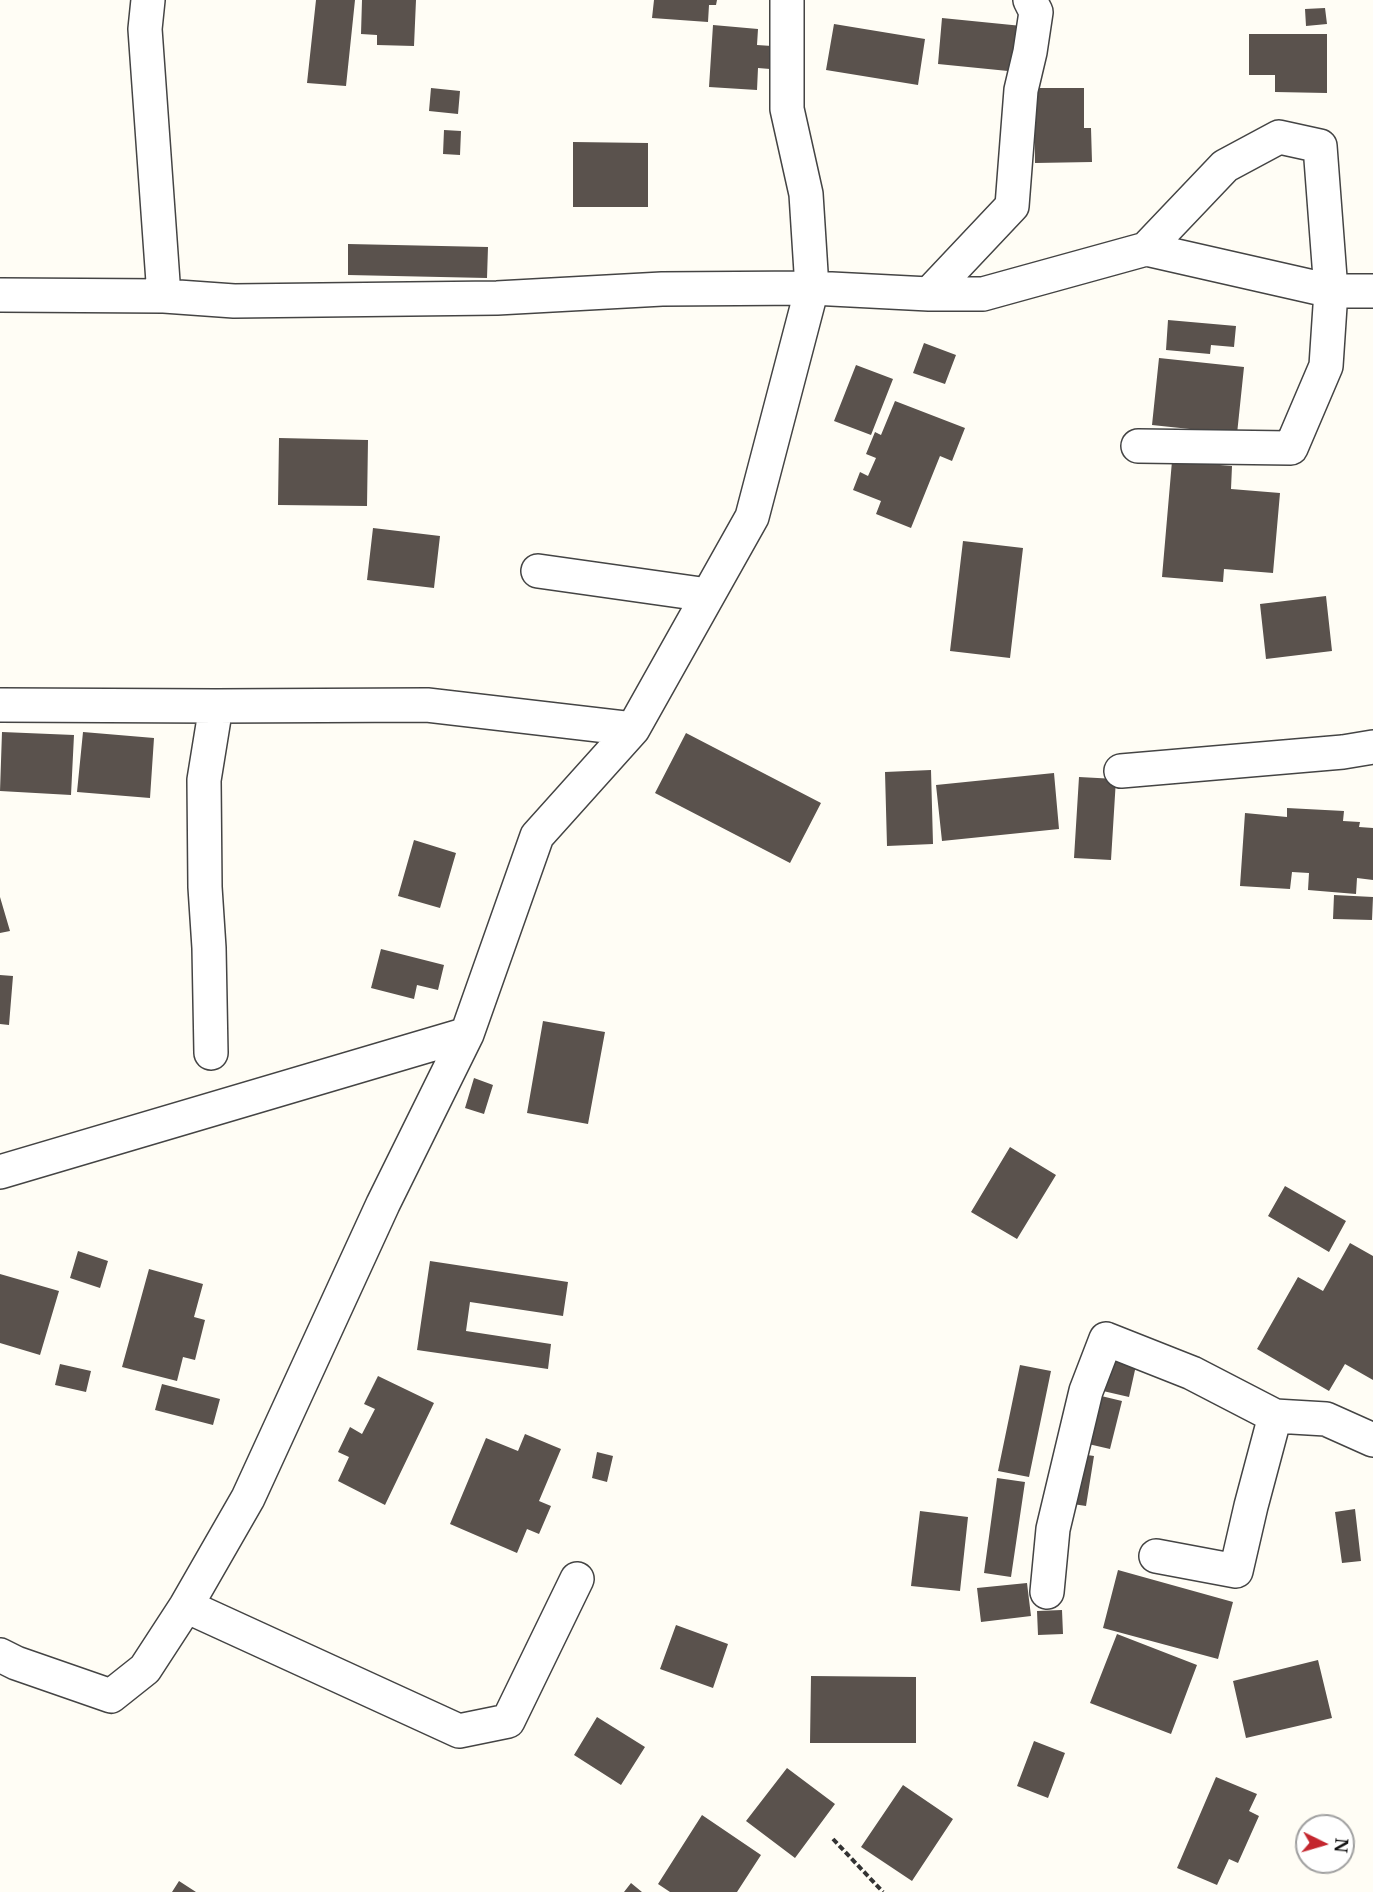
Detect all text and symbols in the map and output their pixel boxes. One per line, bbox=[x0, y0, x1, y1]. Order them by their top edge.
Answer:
north arrow bbox=[1295, 1814, 1355, 1874]
text: N bbox=[1330, 1837, 1352, 1854]

